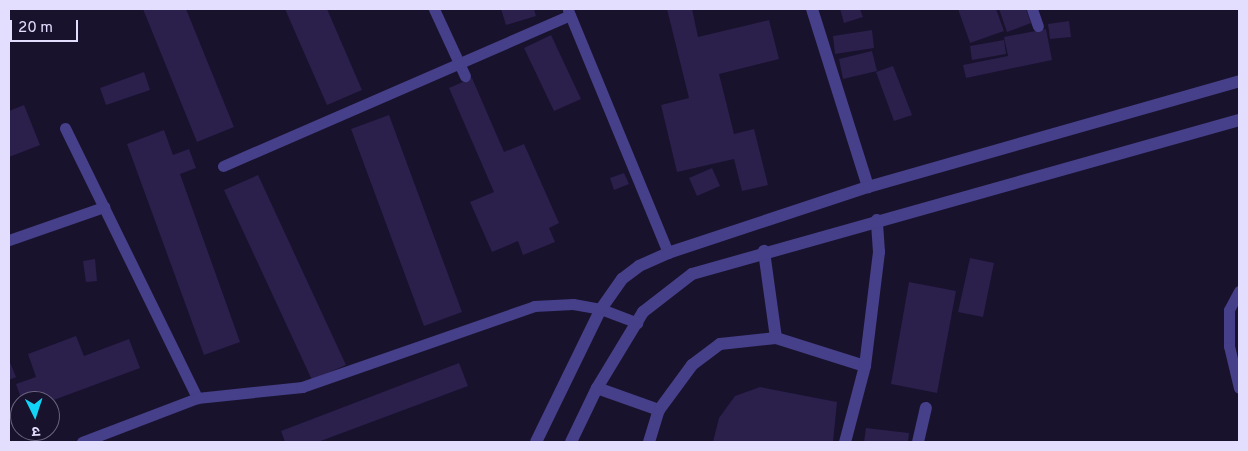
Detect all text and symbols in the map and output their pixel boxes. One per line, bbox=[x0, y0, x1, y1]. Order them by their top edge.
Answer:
scale bar bbox=[12, 10, 80, 42]
text: 20 m bbox=[18, 19, 53, 38]
north arrow bbox=[10, 391, 60, 441]
text: उ bbox=[31, 422, 41, 439]

